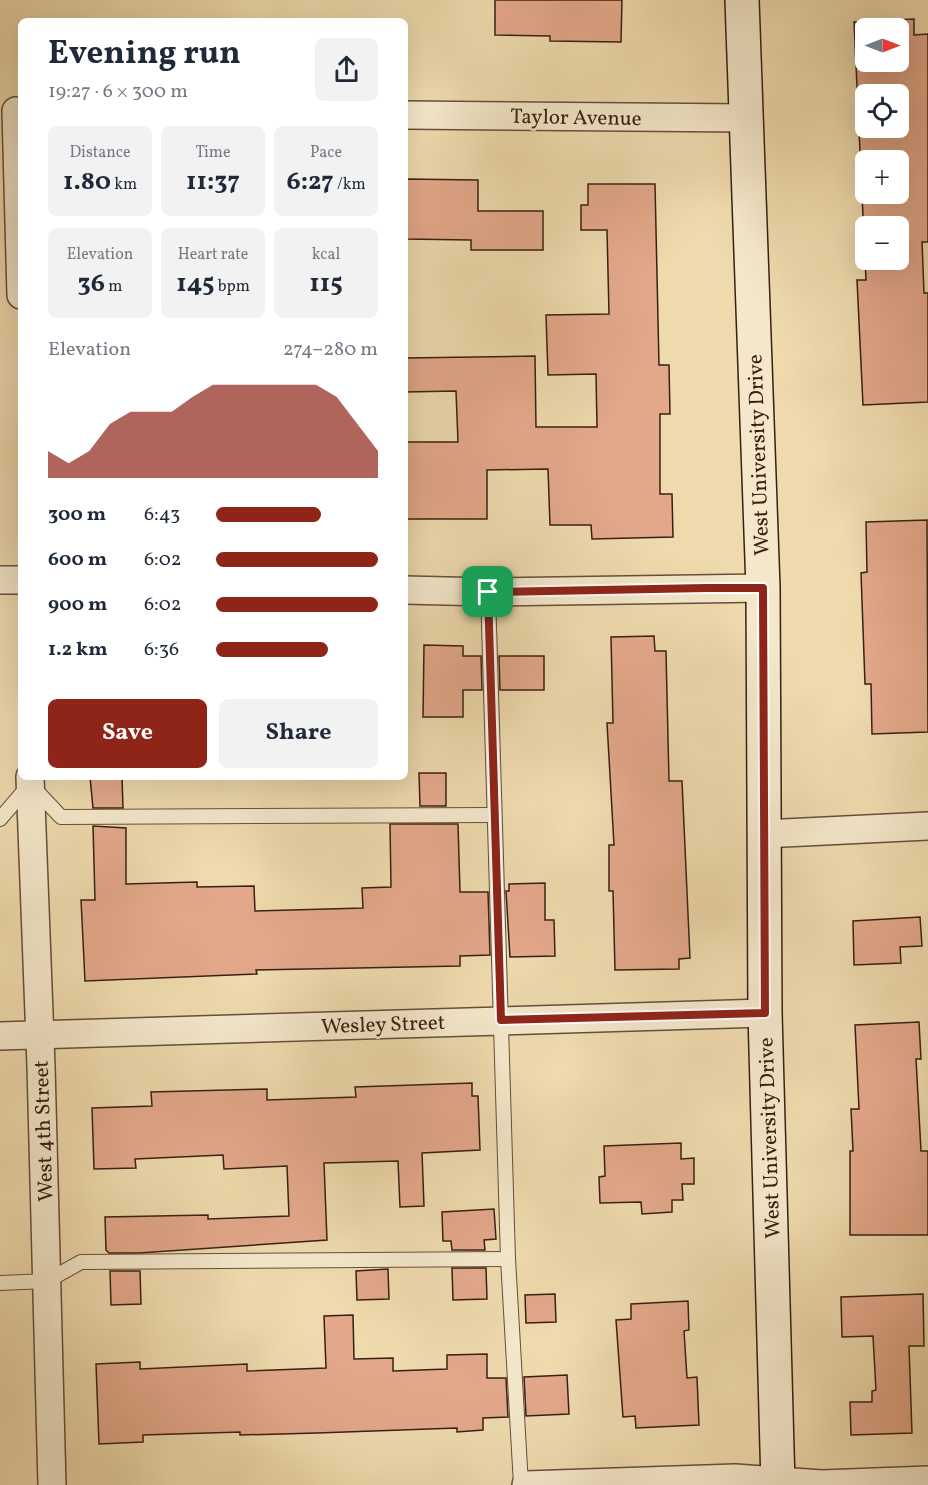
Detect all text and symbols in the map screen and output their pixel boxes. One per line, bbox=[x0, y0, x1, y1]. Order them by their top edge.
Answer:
north arrow bbox=[855, 18, 909, 72]
map controls bbox=[855, 18, 909, 270]
text: Evening run bbox=[48, 32, 241, 78]
button: share bbox=[315, 38, 378, 101]
text: 19:27 · 6 × 300 m bbox=[48, 78, 188, 106]
button: locate bbox=[855, 84, 909, 138]
street label: Taylor Avenue bbox=[510, 103, 642, 134]
text: Distance bbox=[69, 142, 131, 164]
text: Time bbox=[195, 142, 231, 164]
text: Pace bbox=[310, 142, 342, 164]
button: + bbox=[855, 150, 909, 204]
text: 1.80 bbox=[63, 164, 111, 200]
text: 11:37 bbox=[186, 164, 240, 200]
text: 6:27 bbox=[286, 164, 334, 200]
text: km bbox=[111, 174, 137, 196]
text: /km bbox=[334, 174, 366, 196]
button: − bbox=[855, 216, 909, 270]
text: Elevation bbox=[67, 244, 133, 266]
text: Heart rate bbox=[178, 244, 248, 266]
text: kcal bbox=[312, 244, 340, 266]
text: 36 bbox=[78, 266, 105, 302]
text: 145 bbox=[176, 266, 215, 302]
text: 115 bbox=[309, 266, 343, 302]
text: m bbox=[105, 276, 122, 298]
text: bpm bbox=[215, 276, 250, 298]
text: Elevation bbox=[48, 336, 131, 364]
text: 274–280 m bbox=[283, 336, 378, 364]
street label: West University Drive bbox=[741, 354, 778, 556]
text: 300 m bbox=[48, 501, 106, 529]
text: 6:43 bbox=[144, 501, 180, 529]
text: 600 m bbox=[48, 546, 107, 574]
text: 6:02 bbox=[144, 546, 182, 574]
pin bbox=[462, 566, 513, 617]
icon: arrive bbox=[471, 575, 504, 608]
text: 900 m bbox=[48, 591, 107, 619]
text: 6:02 bbox=[144, 591, 182, 619]
text: 1.2 km bbox=[48, 636, 108, 664]
text: 6:36 bbox=[144, 636, 179, 664]
button: Save bbox=[48, 699, 207, 768]
button: Share bbox=[219, 699, 378, 768]
street label: Wesley Street bbox=[320, 1009, 446, 1042]
street label: West University Drive bbox=[752, 1037, 789, 1239]
street label: West 4th Street bbox=[28, 1060, 61, 1202]

